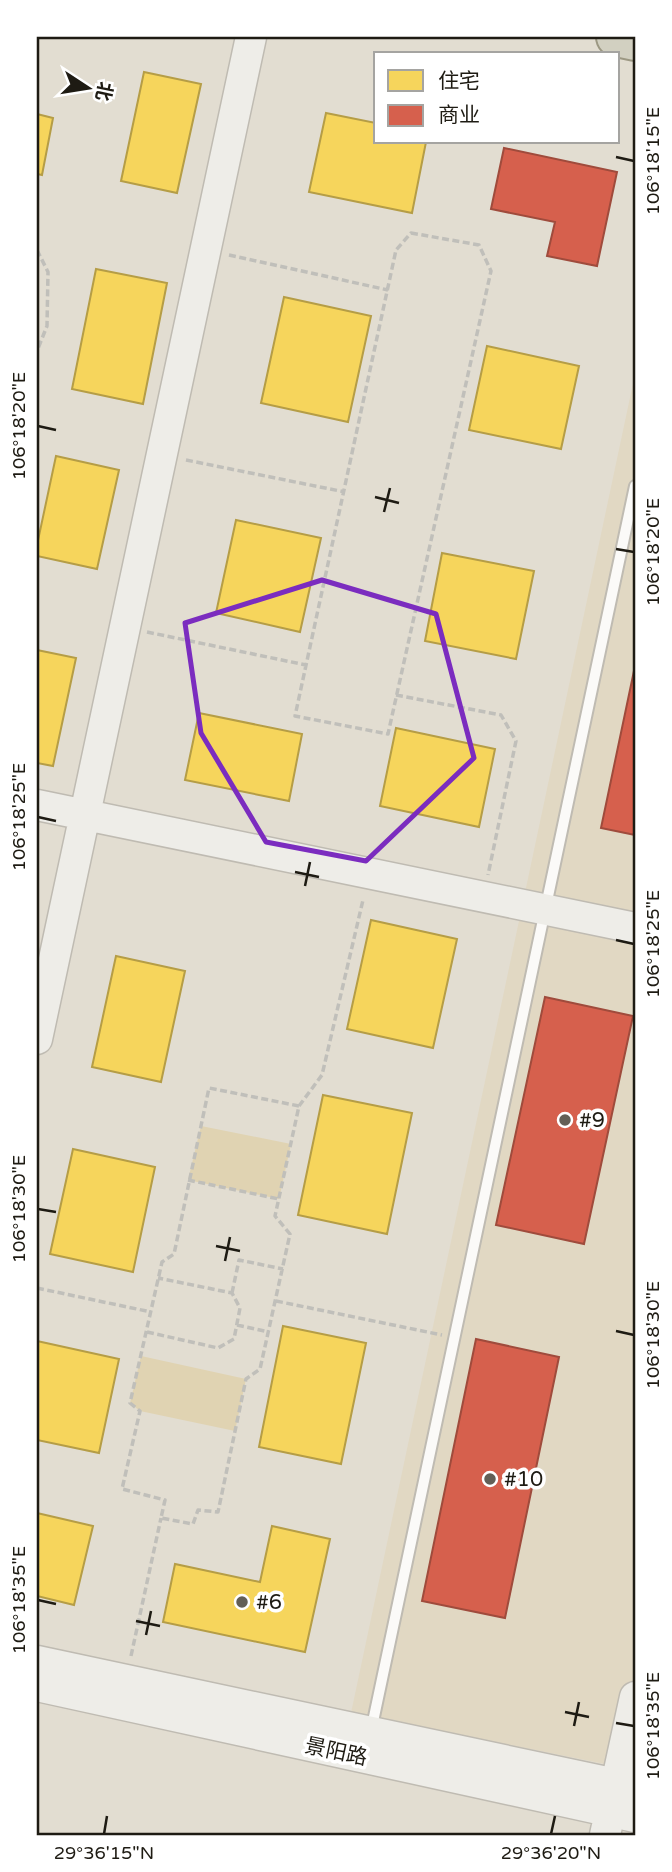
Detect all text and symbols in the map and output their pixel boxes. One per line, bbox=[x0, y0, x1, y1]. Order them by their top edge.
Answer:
north arrow bbox=[52, 52, 122, 122]
legend bbox=[374, 52, 620, 144]
text: 住宅 bbox=[438, 69, 480, 94]
text: 北 bbox=[91, 80, 116, 103]
text: 商业 bbox=[438, 103, 480, 128]
text: 106°18'15"E bbox=[642, 107, 664, 215]
text: 106°18'20"E bbox=[8, 372, 30, 480]
text: 106°18'20"E bbox=[642, 498, 664, 606]
text: 106°18'25"E bbox=[8, 763, 30, 871]
text: 106°18'25"E bbox=[642, 890, 664, 998]
place label: #9 bbox=[579, 1108, 605, 1133]
marker: #9 bbox=[557, 1112, 573, 1128]
text: 106°18'30"E bbox=[8, 1155, 30, 1263]
text: 106°18'30"E bbox=[642, 1281, 664, 1389]
place label: #10 bbox=[504, 1467, 543, 1492]
marker: #10 bbox=[482, 1471, 498, 1487]
text: 106°18'35"E bbox=[8, 1546, 30, 1654]
place label: #6 bbox=[256, 1590, 282, 1615]
marker: #6 bbox=[234, 1594, 250, 1610]
text: 106°18'35"E bbox=[642, 1672, 664, 1780]
street label: 景阳路 bbox=[303, 1733, 369, 1771]
text: 29°36'15"N bbox=[54, 1842, 154, 1864]
text: 29°36'20"N bbox=[501, 1842, 601, 1864]

